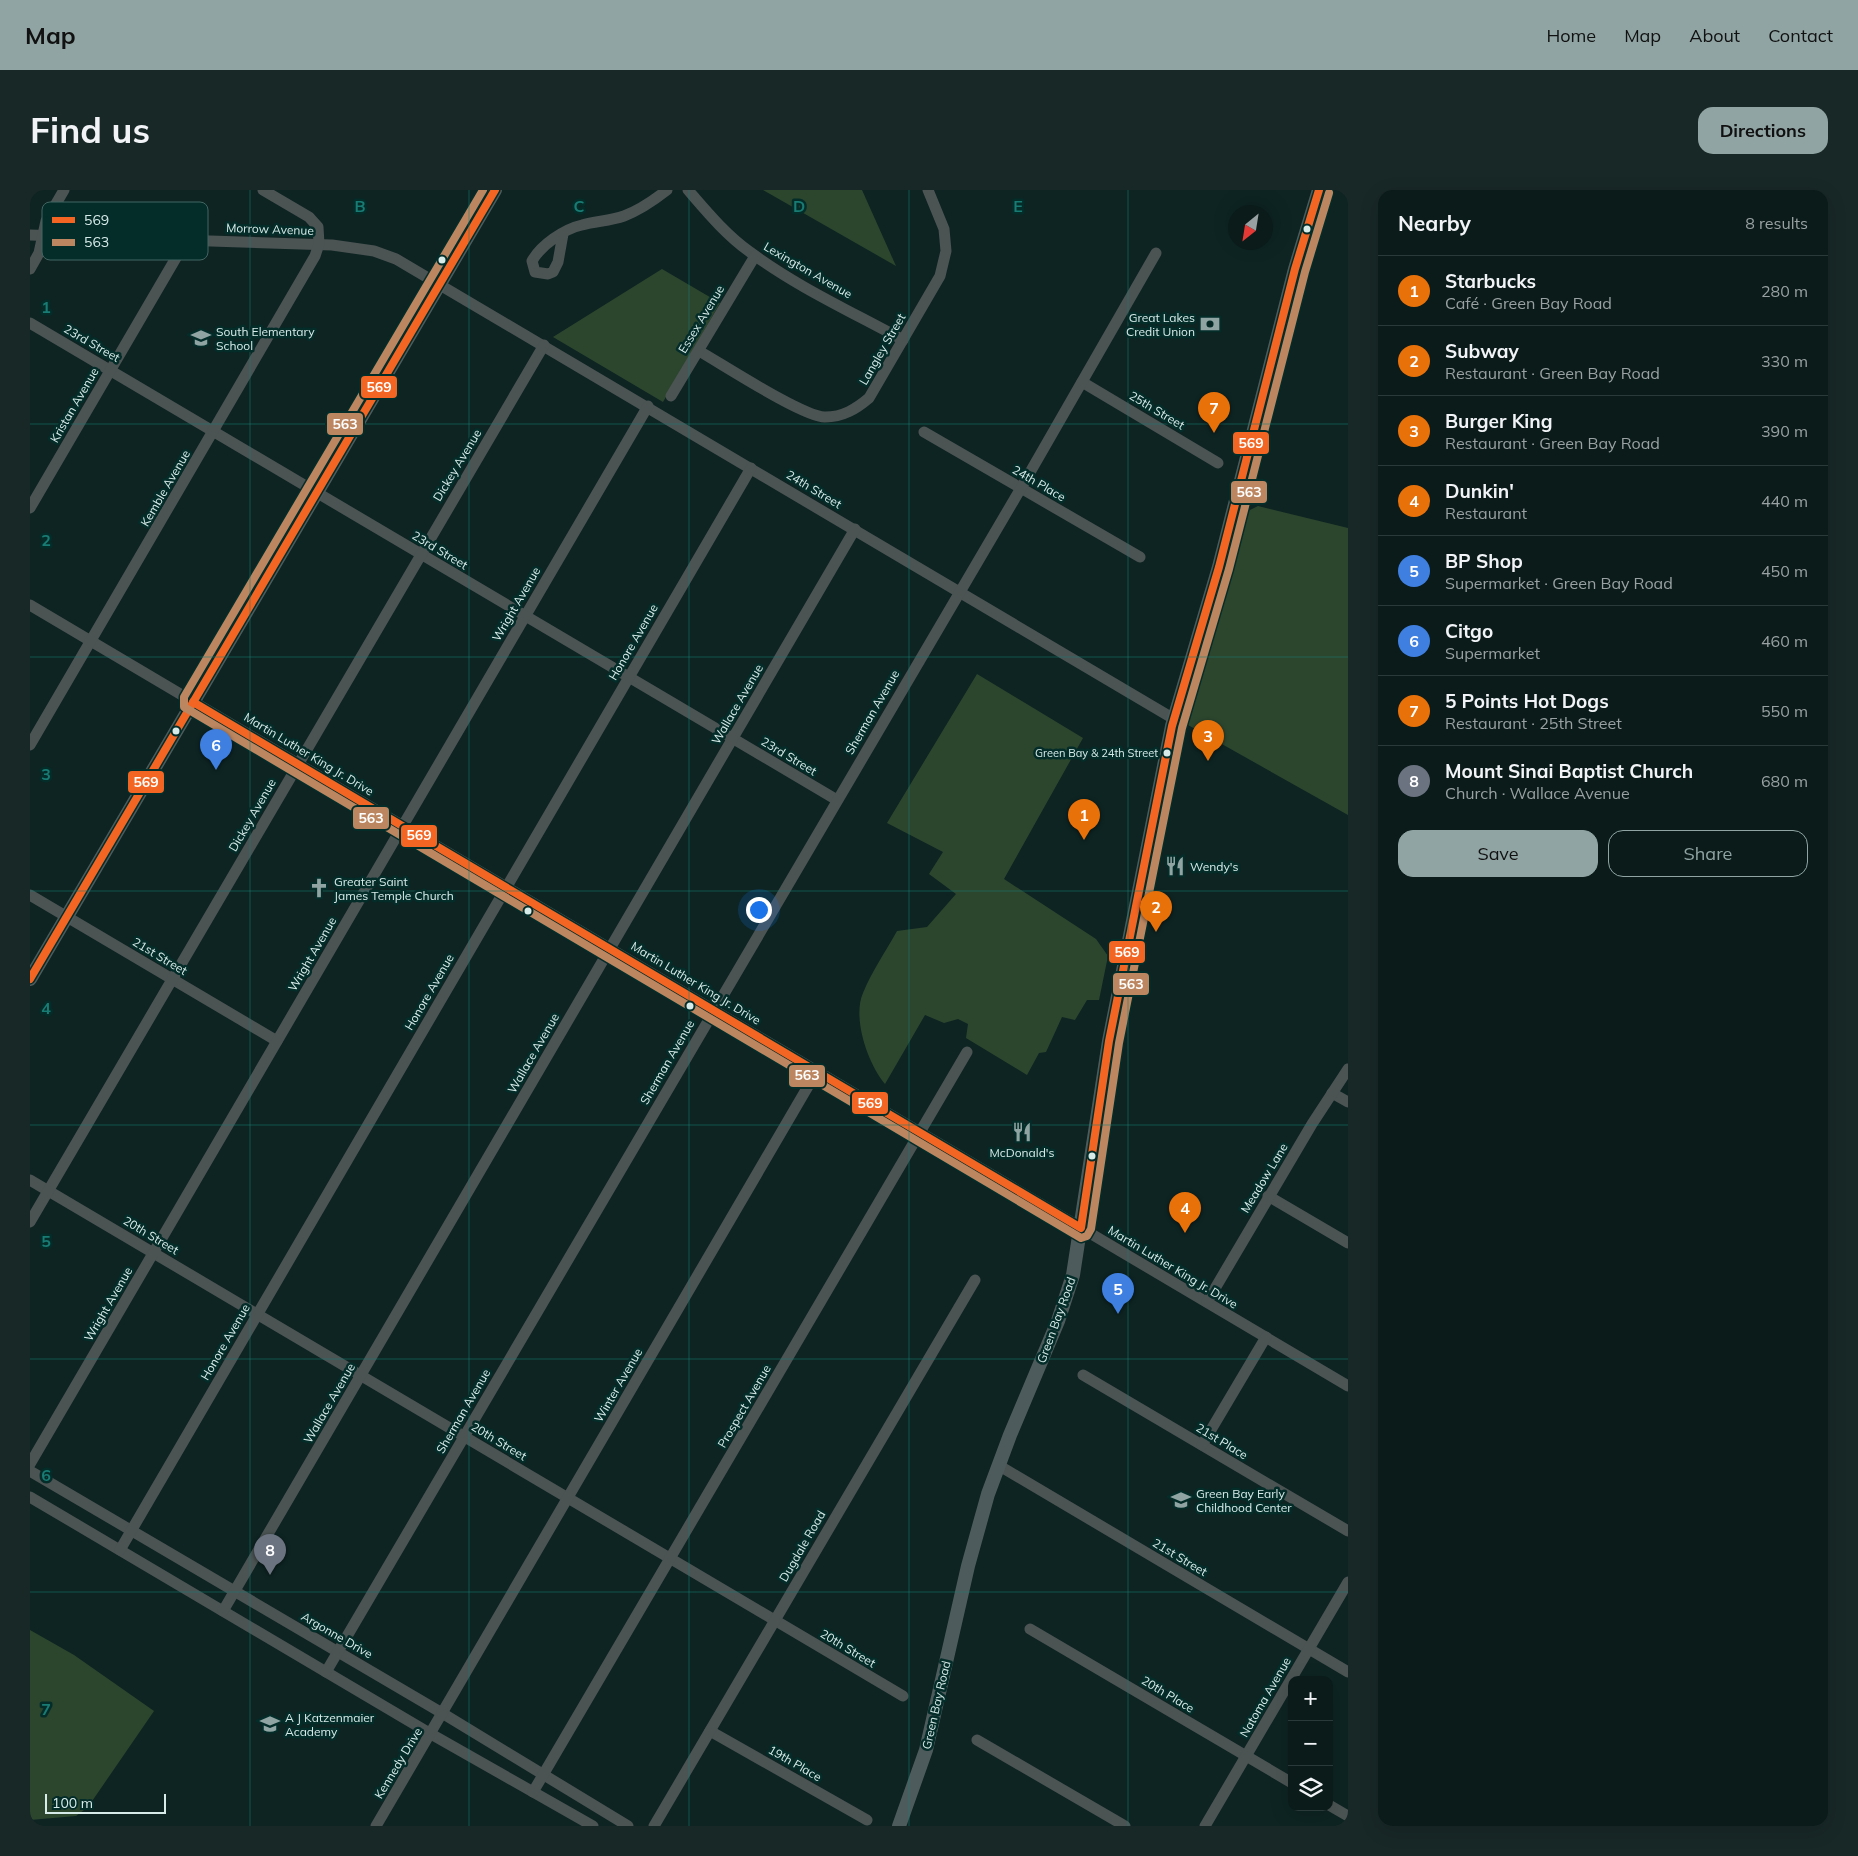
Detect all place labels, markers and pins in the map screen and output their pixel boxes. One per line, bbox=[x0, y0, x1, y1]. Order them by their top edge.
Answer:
unlabelled marker bbox=[1302, 224, 1312, 234]
unlabelled marker bbox=[437, 255, 447, 265]
place label: Great Lakes Credit Union bbox=[1126, 310, 1195, 339]
bank icon: Great Lakes Credit Union bbox=[1199, 313, 1221, 335]
place label: South Elementary School bbox=[216, 324, 315, 353]
school or university icon: South Elementary School bbox=[190, 327, 212, 349]
pin: 7 bbox=[1198, 392, 1230, 433]
pin: 3 bbox=[1192, 720, 1224, 761]
unlabelled marker bbox=[171, 726, 181, 736]
pin: 6 bbox=[200, 729, 232, 770]
place label: Green Bay & 24th Street bbox=[1035, 746, 1158, 760]
marker: Green Bay & 24th Street bbox=[1162, 748, 1172, 758]
pin: 1 bbox=[1068, 799, 1100, 840]
restaurant icon: Wendy's bbox=[1164, 855, 1186, 877]
place label: Wendy's bbox=[1190, 859, 1238, 874]
place label: Greater Saint James Temple Church bbox=[334, 874, 454, 903]
church icon: Greater Saint James Temple Church bbox=[308, 877, 330, 899]
pin: 2 bbox=[1140, 891, 1172, 932]
unlabelled marker bbox=[523, 906, 533, 916]
unlabelled marker bbox=[685, 1001, 695, 1011]
restaurant icon: McDonald's bbox=[1011, 1121, 1033, 1143]
place label: McDonald's bbox=[990, 1145, 1055, 1160]
unlabelled marker bbox=[1087, 1151, 1097, 1161]
pin: 4 bbox=[1169, 1192, 1201, 1233]
pin: 5 bbox=[1102, 1273, 1134, 1314]
place label: Green Bay Early Childhood Center bbox=[1196, 1486, 1292, 1515]
school or university icon: Green Bay Early Childhood Center bbox=[1170, 1489, 1192, 1511]
pin: 8 bbox=[254, 1534, 286, 1575]
place label: A J Katzenmaier Academy bbox=[285, 1710, 375, 1739]
school or university icon: A J Katzenmaier Academy bbox=[259, 1713, 281, 1735]

